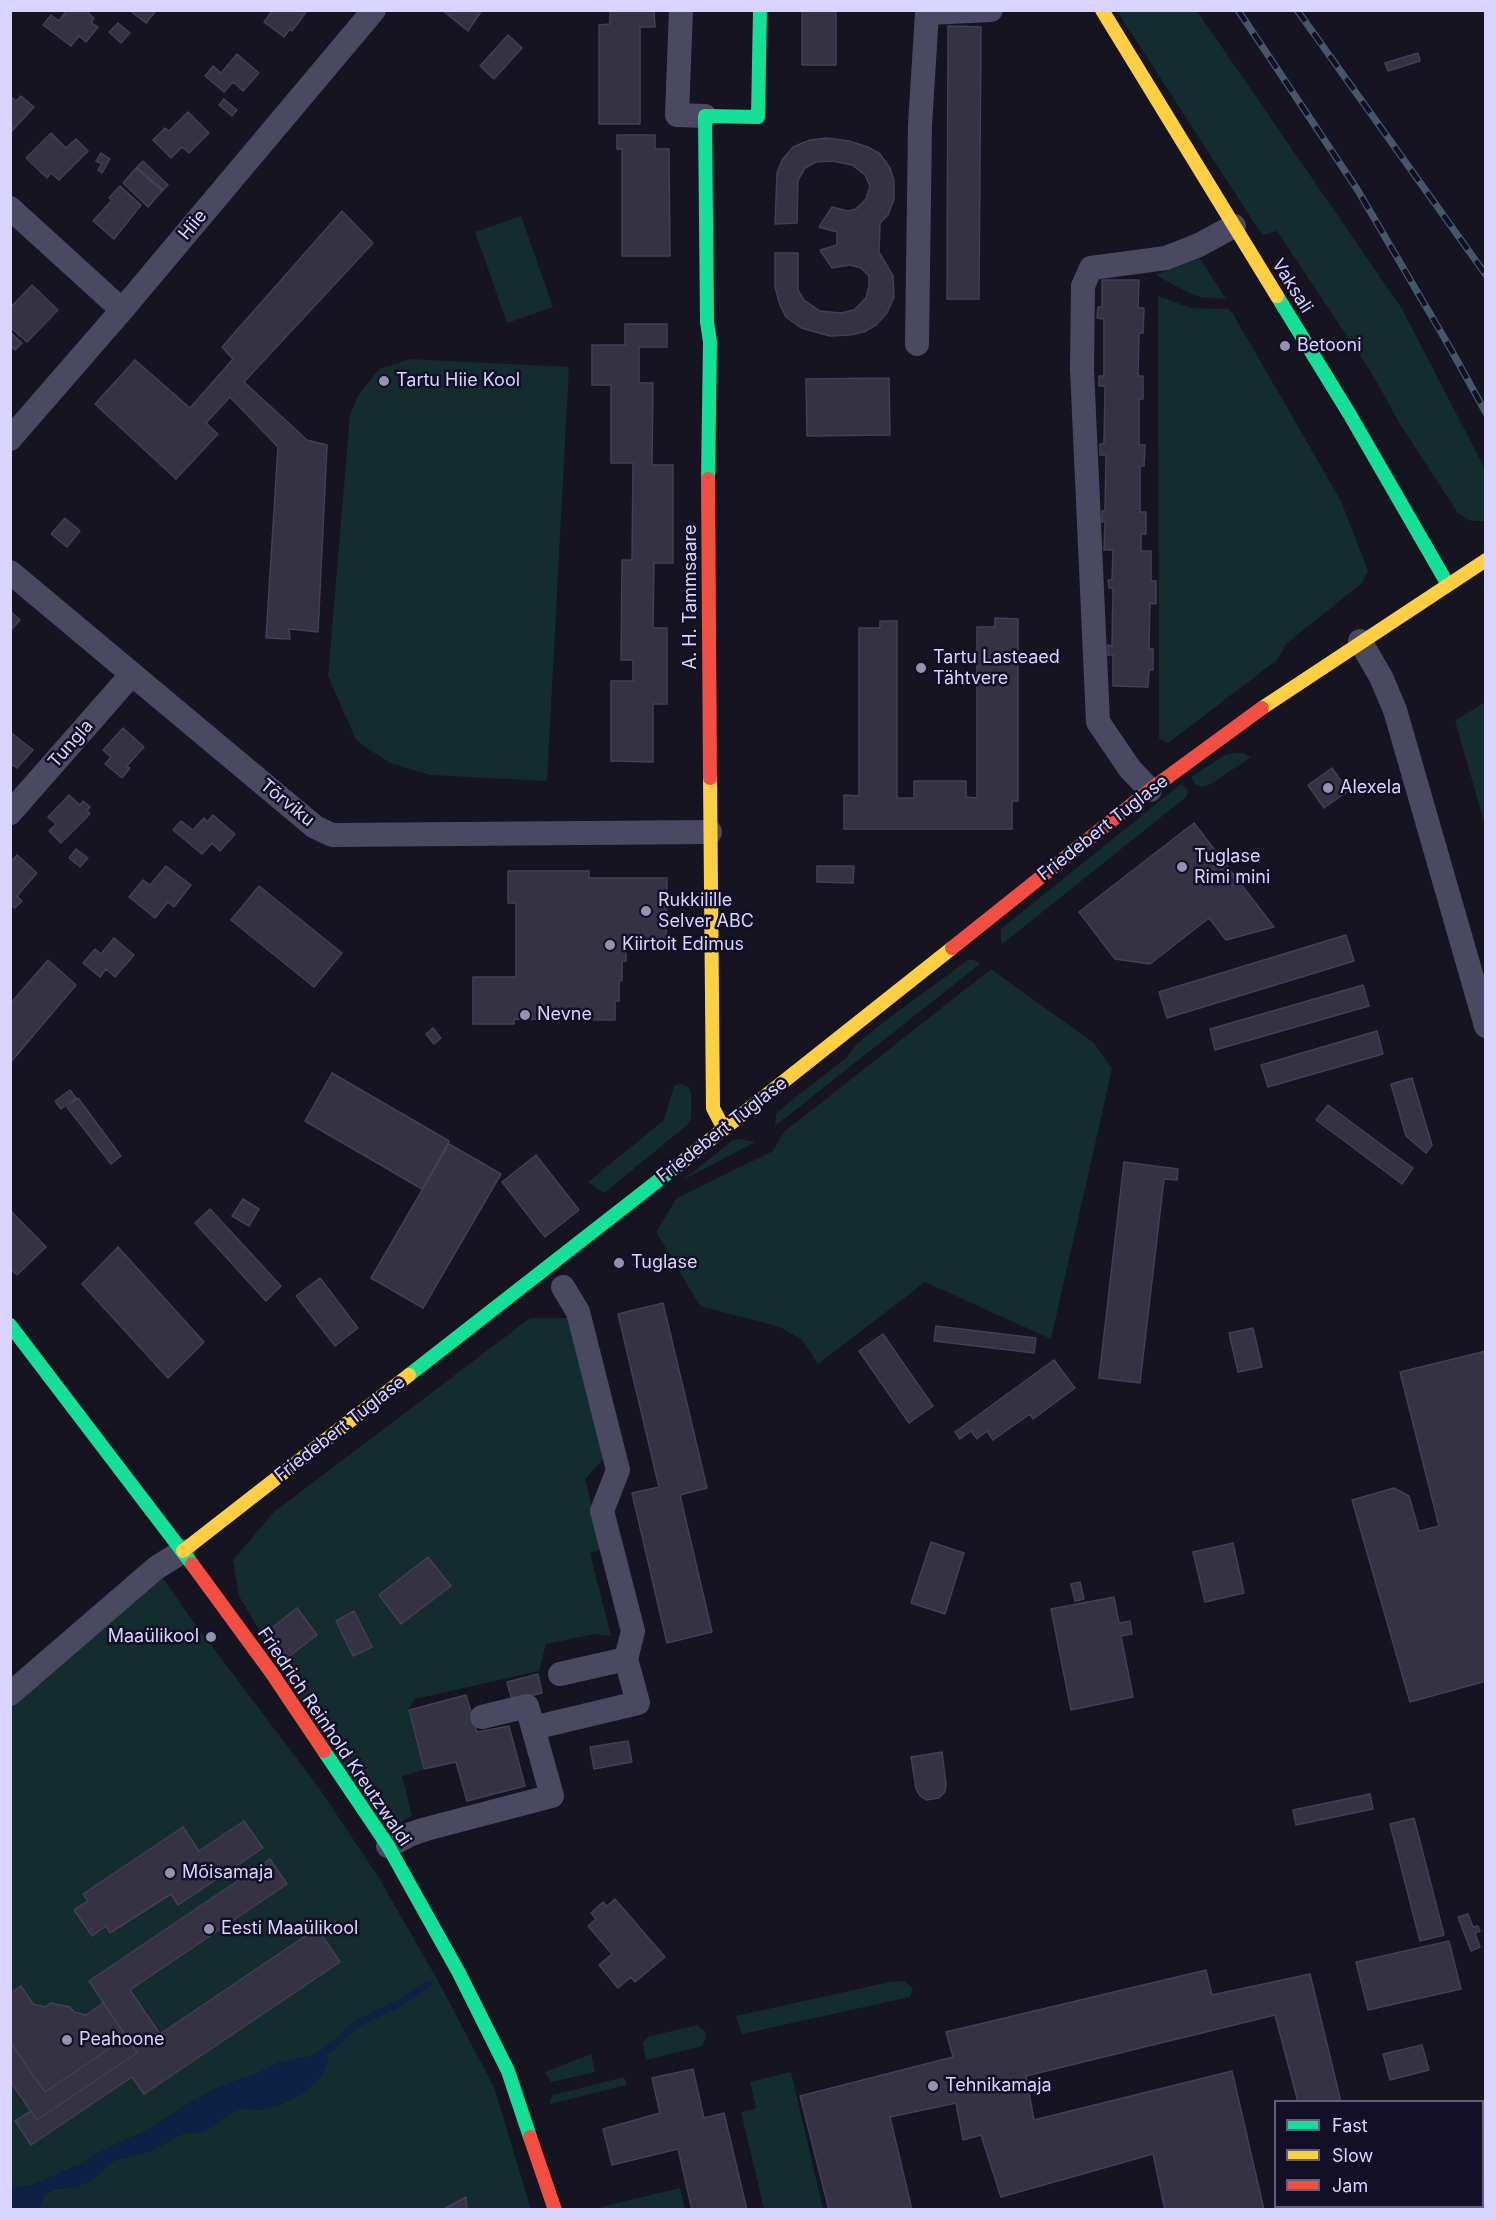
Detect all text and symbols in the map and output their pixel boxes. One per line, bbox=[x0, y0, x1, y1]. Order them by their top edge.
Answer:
street label: Hiie bbox=[174, 206, 212, 244]
street label: Vaksali bbox=[1267, 255, 1317, 317]
place label: Betooni bbox=[1297, 335, 1362, 357]
marker: Betooni bbox=[1278, 339, 1292, 353]
place label: Tartu Hiie Kool bbox=[396, 370, 520, 392]
marker: Tartu Hiie Kool bbox=[377, 374, 391, 388]
street label: A. H. Tammsaare bbox=[680, 525, 702, 669]
place label: Tartu Lasteaed Tähtvere bbox=[933, 647, 1060, 690]
marker: Tartu Lasteaed Tähtvere bbox=[914, 661, 928, 675]
street label: Tungla bbox=[44, 715, 98, 773]
street label: Friedebert Tuglase bbox=[1034, 770, 1172, 886]
street label: Tõrviku bbox=[256, 775, 318, 831]
place label: Alexela bbox=[1340, 777, 1401, 799]
marker: Alexela bbox=[1321, 781, 1335, 795]
place label: Tuglase Rimi mini bbox=[1194, 846, 1270, 888]
marker: Tuglase Rimi mini bbox=[1175, 860, 1189, 874]
place label: Rukkilille Selver ABC bbox=[658, 890, 754, 932]
marker: Rukkilille Selver ABC bbox=[639, 904, 653, 918]
place label: Kiirtoit Edimus bbox=[622, 934, 744, 956]
marker: Kiirtoit Edimus bbox=[603, 938, 617, 952]
place label: Nevne bbox=[537, 1004, 592, 1026]
marker: Nevne bbox=[518, 1008, 532, 1022]
street label: Friedebert Tuglase bbox=[653, 1072, 791, 1188]
place label: Tuglase bbox=[631, 1252, 697, 1274]
marker: Tuglase bbox=[612, 1256, 626, 1270]
street label: Friedebert Tuglase bbox=[271, 1371, 409, 1487]
street label: Friedrich Reinhold Kreutzwaldi bbox=[253, 1623, 415, 1851]
place label: Maaülikool bbox=[108, 1626, 199, 1648]
marker: Maaülikool bbox=[204, 1630, 218, 1644]
place label: Mõisamaja bbox=[182, 1862, 273, 1884]
marker: Mõisamaja bbox=[163, 1866, 177, 1880]
place label: Eesti Maaülikool bbox=[221, 1918, 358, 1940]
marker: Eesti Maaülikool bbox=[202, 1922, 216, 1936]
place label: Peahoone bbox=[79, 2029, 165, 2051]
marker: Peahoone bbox=[60, 2033, 74, 2047]
place label: Tehnikamaja bbox=[945, 2075, 1052, 2097]
marker: Tehnikamaja bbox=[926, 2079, 940, 2093]
legend bbox=[1274, 2100, 1484, 2208]
text: Fast bbox=[1332, 2115, 1368, 2136]
text: Slow bbox=[1332, 2145, 1373, 2166]
text: Jam bbox=[1332, 2175, 1368, 2196]

